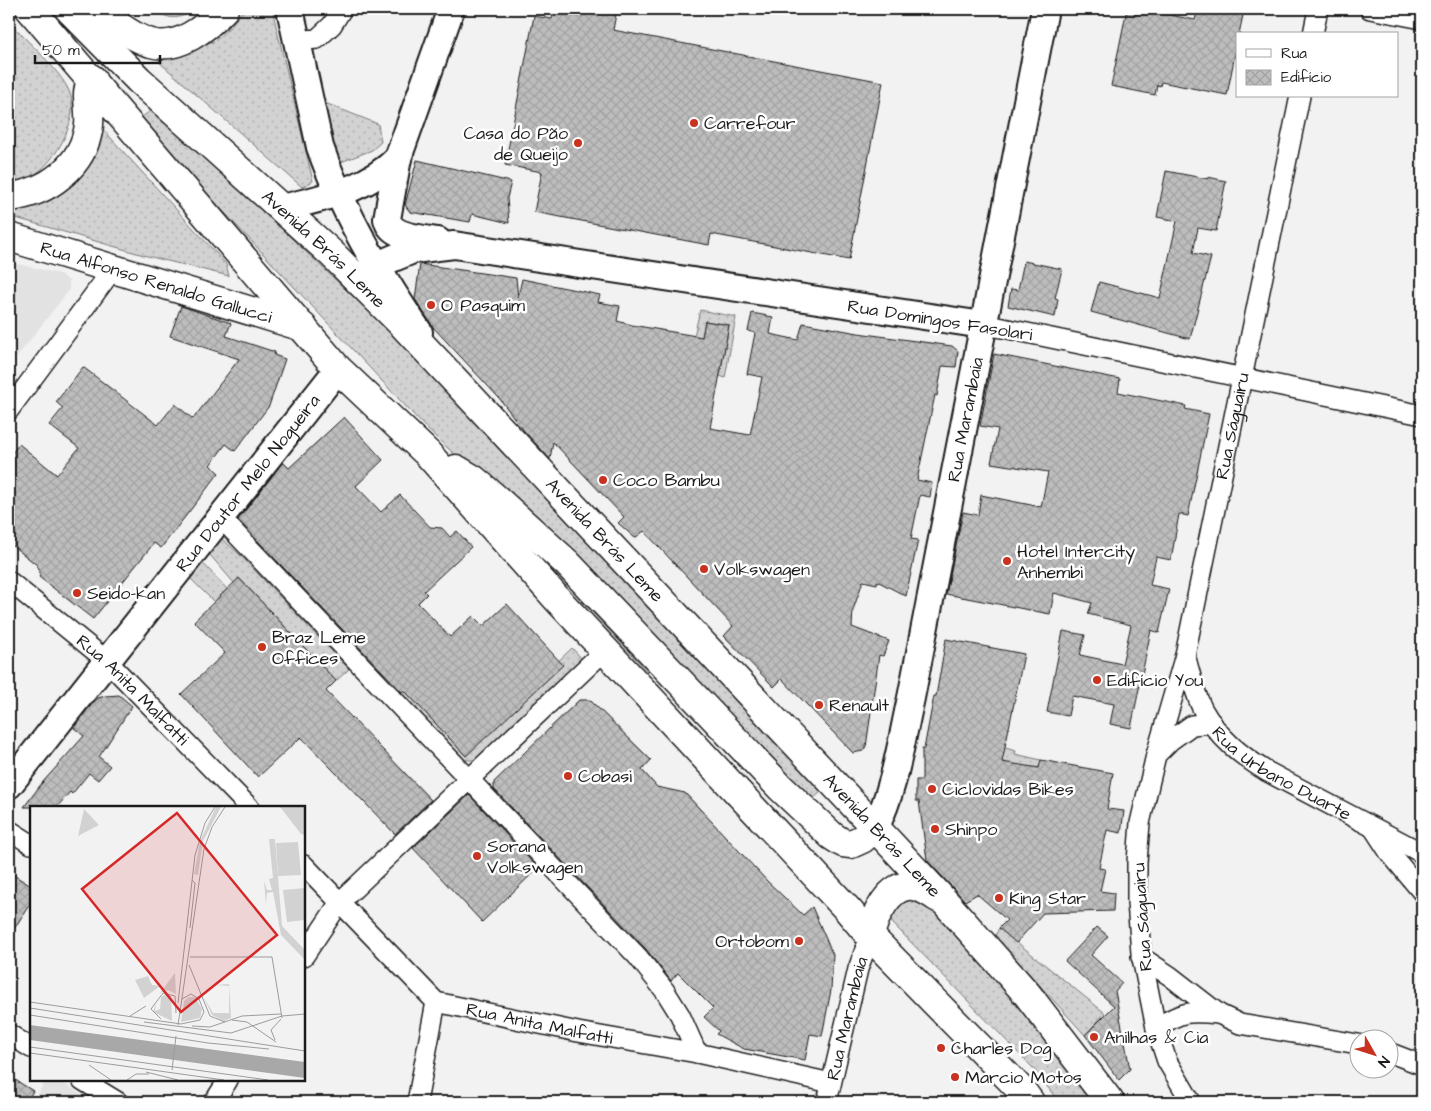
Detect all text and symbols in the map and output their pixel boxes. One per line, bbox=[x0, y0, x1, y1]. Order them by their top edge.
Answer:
scale bar bbox=[35, 32, 160, 64]
legend bbox=[1236, 32, 1398, 98]
text: 50 m bbox=[42, 40, 80, 61]
text: Rua bbox=[1281, 43, 1307, 64]
text: Edifício bbox=[1281, 67, 1332, 88]
place label: Carrefour bbox=[704, 111, 795, 136]
marker: Carrefour bbox=[688, 117, 700, 129]
place label: Casa do Pão de Queijo bbox=[463, 121, 568, 167]
marker: Casa do Pão de Queijo bbox=[572, 137, 584, 149]
street label: Avenida Brás Leme bbox=[256, 184, 391, 314]
street label: Rua Alfonso Renaldo Gallucci bbox=[37, 235, 275, 330]
place label: O Pasquim bbox=[441, 293, 525, 318]
street label: Rua Domingos Fasolari bbox=[845, 294, 1034, 348]
marker: O Pasquim bbox=[425, 299, 437, 311]
street label: Rua Marambaia bbox=[941, 355, 990, 484]
street label: Rua Ságuairu bbox=[1209, 370, 1256, 482]
street label: Rua Doutor Melo Nogueira bbox=[170, 389, 326, 577]
place label: Coco Bambu bbox=[613, 468, 720, 493]
street label: Avenida Brás Leme bbox=[540, 473, 669, 608]
marker: Coco Bambu bbox=[597, 474, 609, 486]
place label: Hotel Intercity Anhembi bbox=[1017, 539, 1135, 585]
marker: Hotel Intercity Anhembi bbox=[1001, 555, 1013, 567]
place label: Volkswagen bbox=[714, 557, 810, 583]
marker: Volkswagen bbox=[698, 563, 710, 575]
place label: Seido-kan bbox=[87, 581, 165, 606]
marker: Seido-kan bbox=[71, 587, 83, 599]
place label: Braz Leme Offices bbox=[272, 625, 366, 671]
street label: Rua Anita Malfatti bbox=[71, 629, 195, 751]
marker: Braz Leme Offices bbox=[256, 641, 268, 653]
place label: Edifício You bbox=[1107, 668, 1203, 693]
marker: Edifício You bbox=[1091, 674, 1103, 686]
place label: Renault bbox=[829, 693, 890, 718]
marker: Renault bbox=[813, 699, 825, 711]
street label: Rua Urbano Duarte bbox=[1206, 721, 1356, 827]
place label: Cobasi bbox=[578, 764, 632, 789]
street label: Avenida Brás Leme bbox=[817, 768, 947, 903]
marker: Cobasi bbox=[562, 770, 574, 782]
place label: Ciclovidas Bikes bbox=[942, 777, 1074, 802]
marker: Ciclovidas Bikes bbox=[926, 783, 938, 795]
inset map bbox=[30, 806, 305, 1081]
place label: Shinpo bbox=[945, 817, 997, 842]
marker: Shinpo bbox=[929, 823, 941, 835]
place label: Sorana Volkswagen bbox=[487, 834, 583, 881]
marker: Sorana Volkswagen bbox=[471, 850, 483, 862]
street label: Rua Ságuairu bbox=[1126, 862, 1160, 972]
place label: King Star bbox=[1009, 886, 1086, 912]
marker: King Star bbox=[993, 892, 1005, 904]
place label: Ortobom bbox=[715, 929, 789, 954]
marker: Ortobom bbox=[793, 935, 805, 947]
street label: Rua Marambaia bbox=[820, 953, 875, 1083]
street label: Rua Anita Malfatti bbox=[464, 997, 615, 1051]
place label: Anilhas & Cia bbox=[1104, 1025, 1208, 1050]
north arrow bbox=[1348, 1028, 1398, 1078]
marker: Anilhas & Cia bbox=[1088, 1031, 1100, 1043]
place label: Charles Dog bbox=[951, 1036, 1052, 1062]
marker: Charles Dog bbox=[935, 1042, 947, 1054]
text: N bbox=[1373, 1052, 1394, 1071]
place label: Marcio Motos bbox=[965, 1065, 1082, 1090]
marker: Marcio Motos bbox=[949, 1071, 961, 1083]

